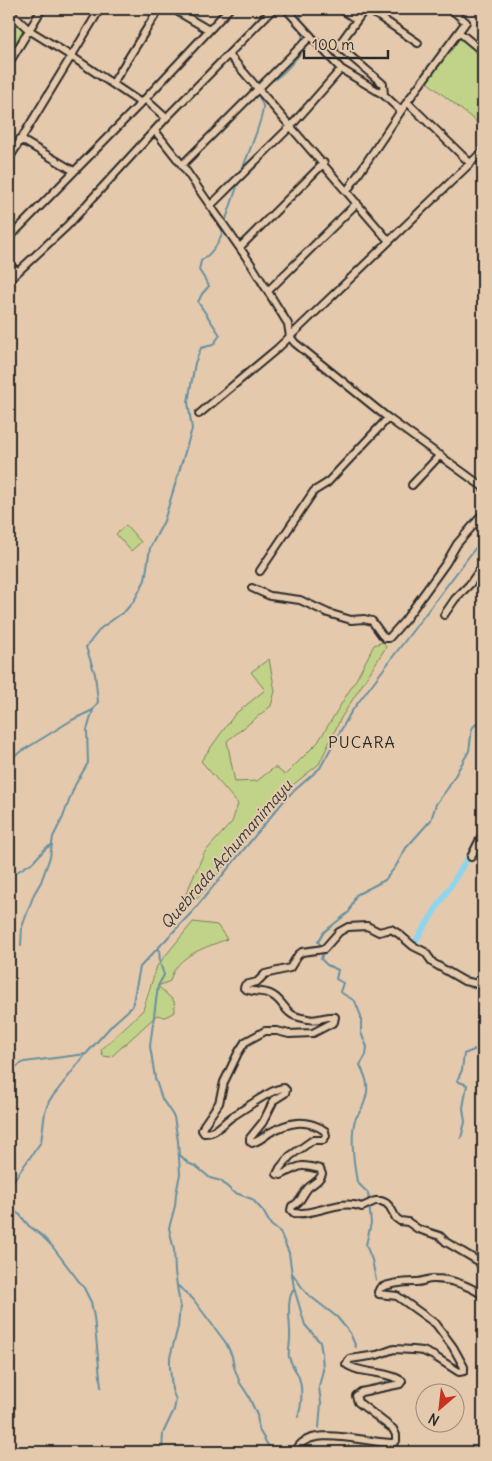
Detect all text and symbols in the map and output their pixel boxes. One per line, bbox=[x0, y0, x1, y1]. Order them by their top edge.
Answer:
scale bar bbox=[304, 28, 388, 60]
text: 100 m bbox=[312, 35, 354, 54]
district label: PUCARA bbox=[328, 732, 396, 752]
water label: Quebrada Achumanimayu bbox=[156, 774, 297, 933]
north arrow bbox=[414, 1384, 464, 1434]
text: N bbox=[425, 1409, 442, 1430]

